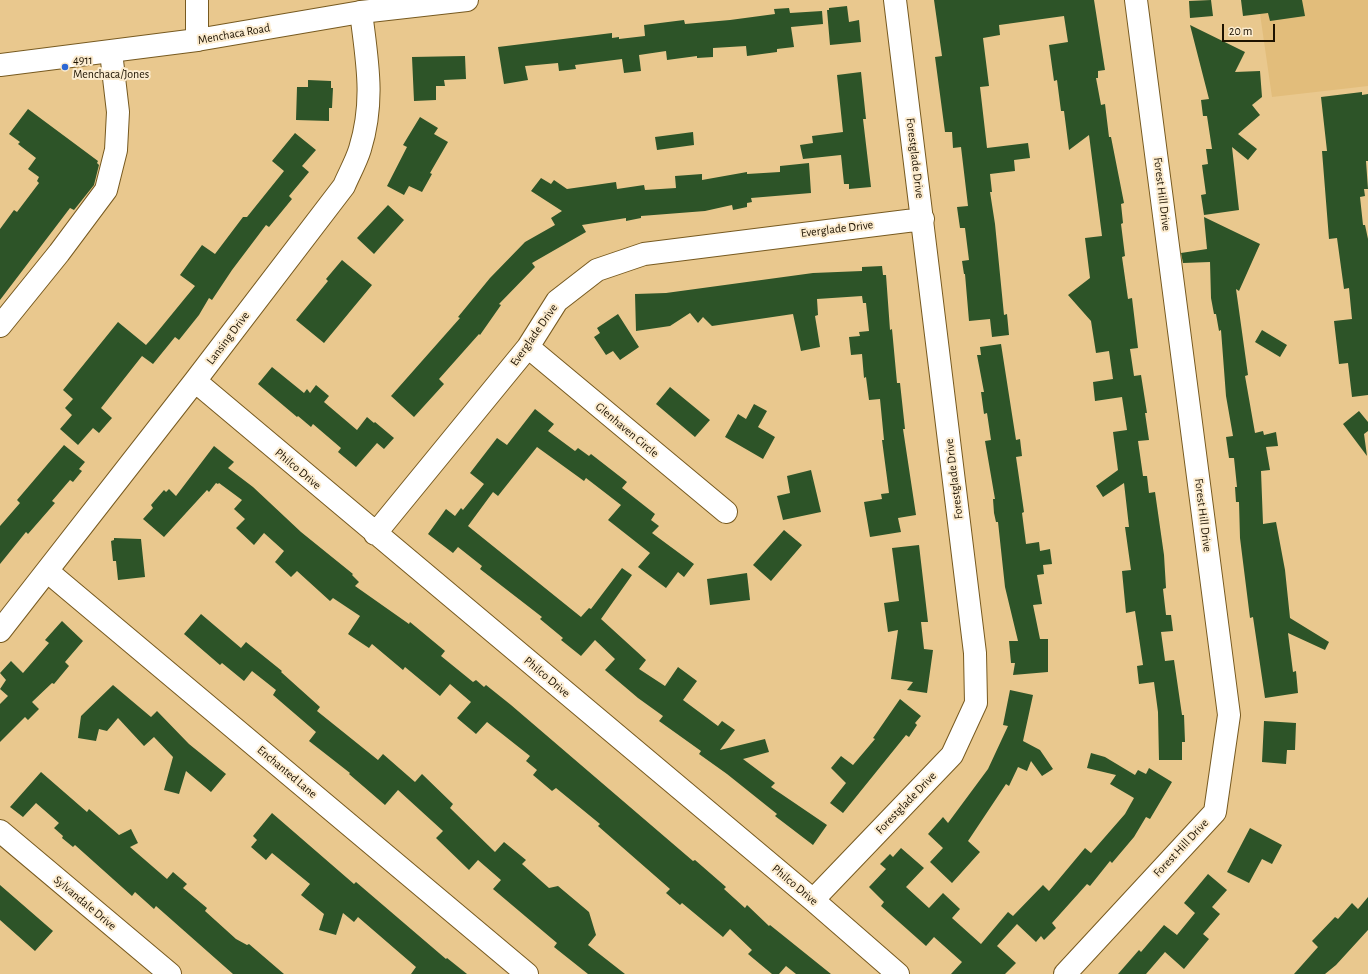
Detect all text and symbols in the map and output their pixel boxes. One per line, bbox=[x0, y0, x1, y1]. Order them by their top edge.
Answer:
scale bar bbox=[1224, 16, 1277, 42]
street label: Menchaca Road bbox=[197, 21, 271, 47]
text: 20 m bbox=[1229, 25, 1252, 37]
place label: 4911 Menchaca/Jones bbox=[73, 53, 149, 81]
marker: 4911 Menchaca/Jones bbox=[60, 62, 70, 72]
street label: Forestglade Drive bbox=[903, 117, 927, 199]
street label: Forest Hill Drive bbox=[1150, 156, 1174, 232]
street label: Everglade Drive bbox=[800, 217, 874, 241]
street label: Everglade Drive bbox=[507, 301, 561, 369]
street label: Lansing Drive bbox=[203, 309, 253, 367]
street label: Glenhaven Circle bbox=[592, 399, 662, 461]
street label: Forestglade Drive bbox=[942, 438, 966, 520]
street label: Philco Drive bbox=[272, 446, 324, 492]
street label: Forest Hill Drive bbox=[1191, 477, 1215, 553]
street label: Philco Drive bbox=[521, 654, 573, 700]
street label: Enchanted Lane bbox=[254, 743, 320, 801]
street label: Forestglade Drive bbox=[873, 769, 939, 837]
street label: Forest Hill Drive bbox=[1150, 816, 1212, 880]
street label: Philco Drive bbox=[769, 862, 821, 908]
street label: Sylvandale Drive bbox=[51, 873, 119, 933]

